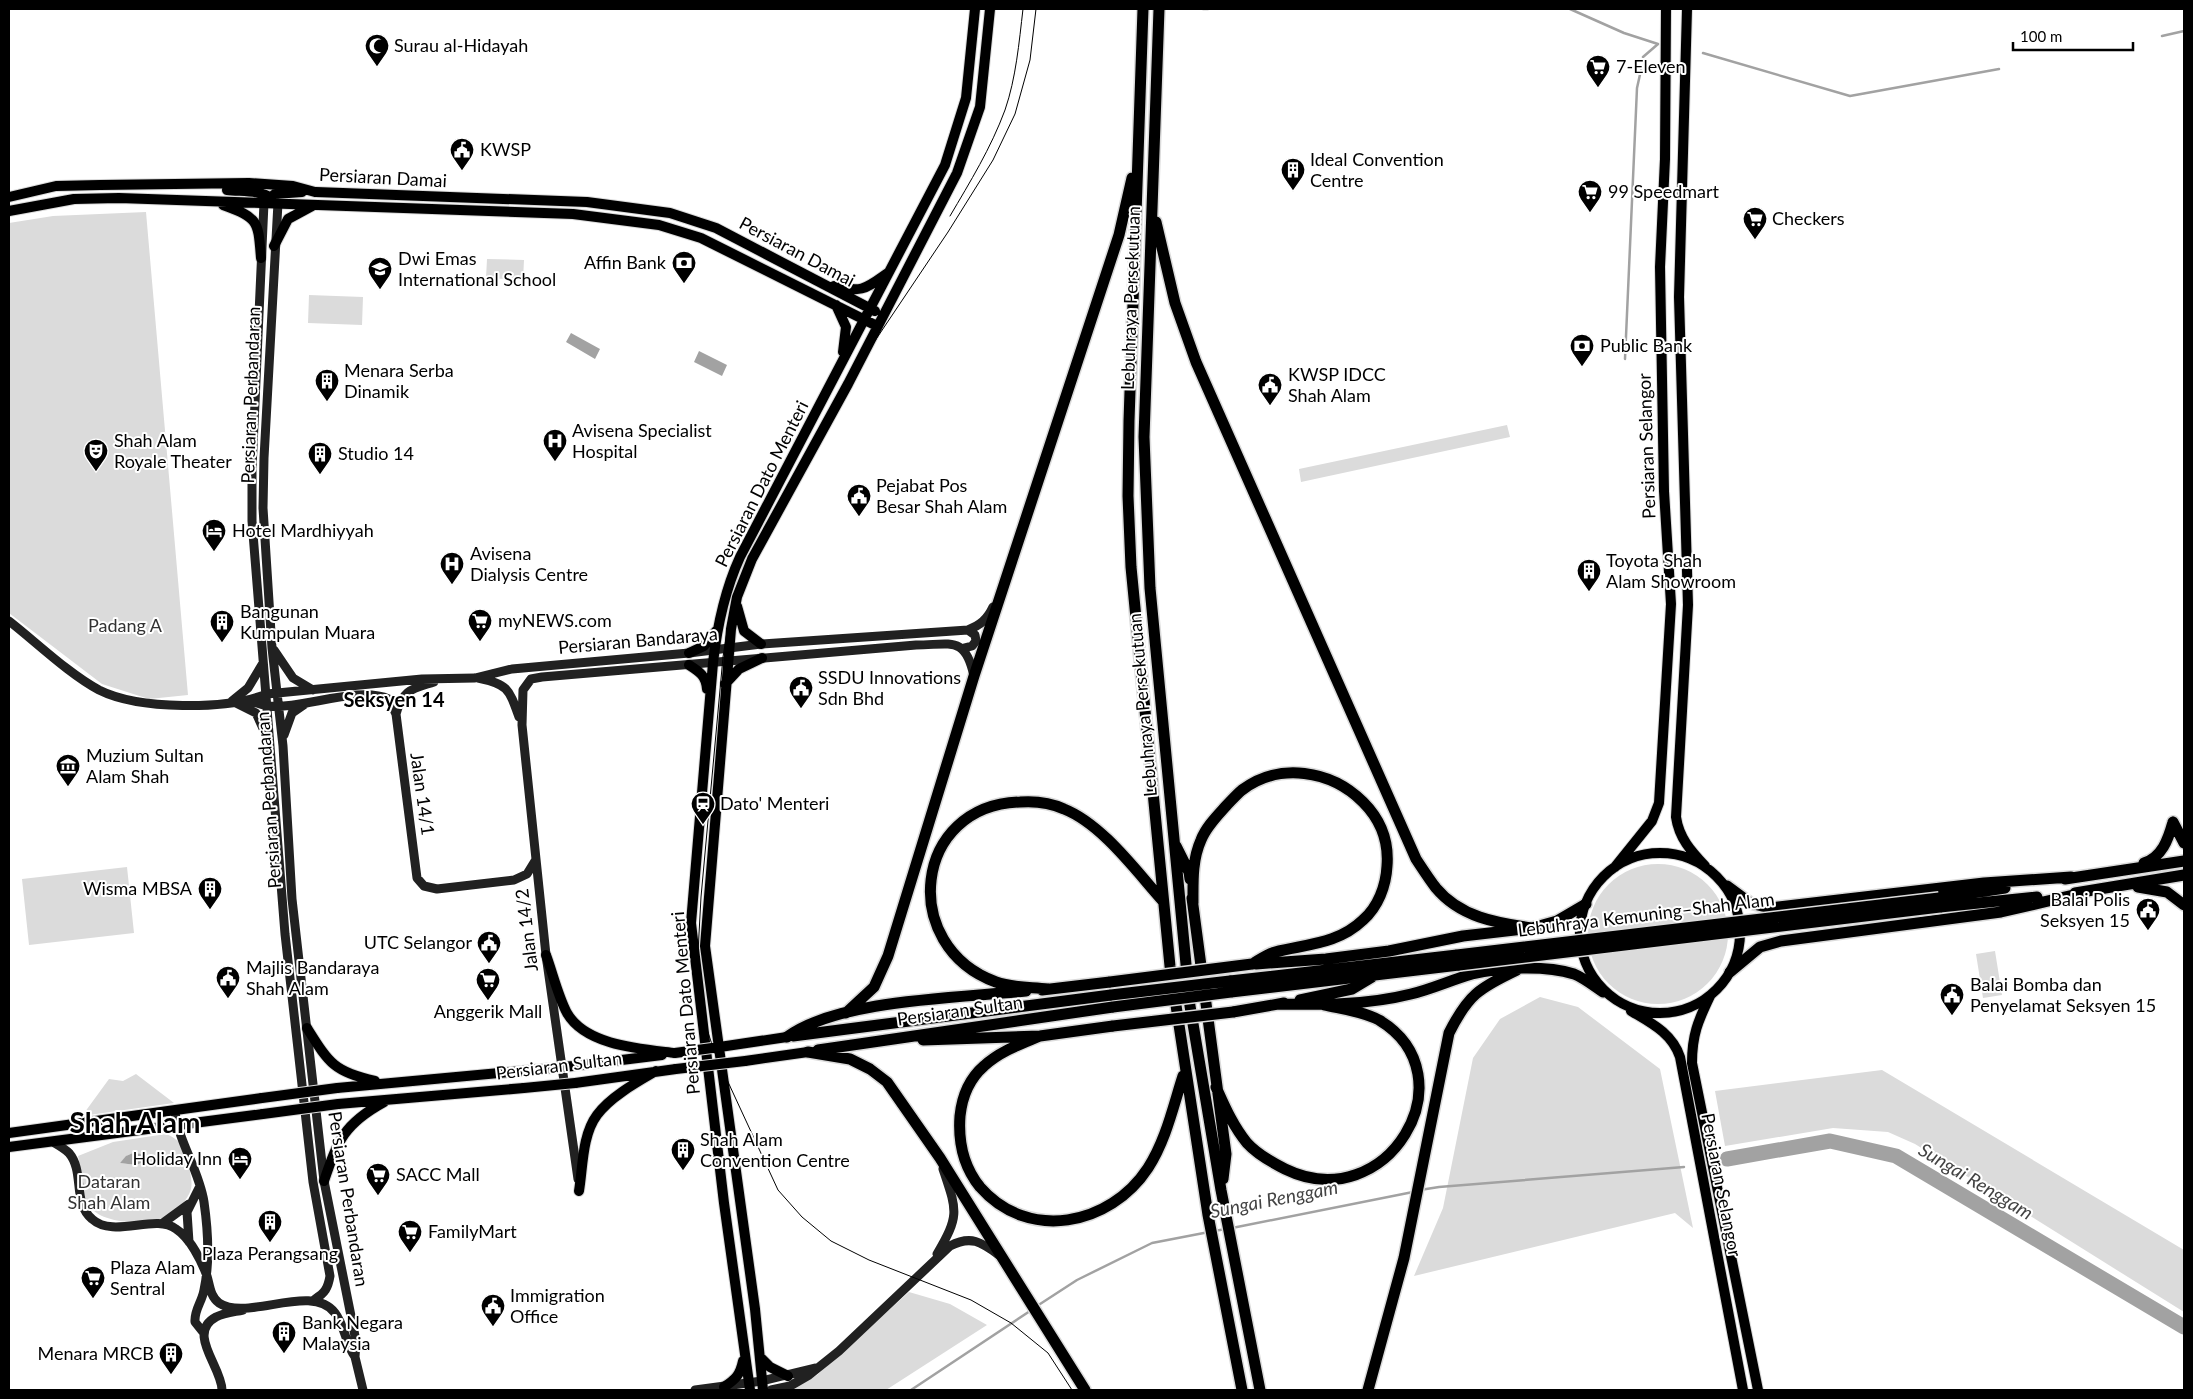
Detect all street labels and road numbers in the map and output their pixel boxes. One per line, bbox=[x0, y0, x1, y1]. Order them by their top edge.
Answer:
street label: Persiaran Damai bbox=[319, 163, 447, 191]
street label: Lebuhraya Persekutuan bbox=[1116, 205, 1144, 390]
street label: Persiaran Damai bbox=[736, 211, 859, 291]
street label: Persiaran Perbandaran bbox=[236, 306, 264, 484]
street label: Persiaran Selangor bbox=[1632, 372, 1660, 519]
street label: Persiaran Dato Menteri bbox=[710, 397, 813, 570]
street label: Lebuhraya Persekutuan bbox=[1123, 612, 1161, 798]
street label: Persiaran Bandaraya bbox=[557, 622, 719, 658]
street label: Persiaran Perbandaran bbox=[251, 711, 285, 889]
street label: Jalan 14/1 bbox=[406, 751, 440, 837]
street label: Jalan 14/2 bbox=[510, 887, 542, 973]
street label: Lebuhraya Kemuning–Shah Alam bbox=[1516, 887, 1776, 941]
street label: Persiaran Dato Menteri bbox=[666, 911, 704, 1095]
street label: Persiaran Sultan bbox=[896, 990, 1024, 1030]
street label: Persiaran Sultan bbox=[495, 1046, 623, 1084]
street label: Persiaran Perbandaran bbox=[324, 1110, 374, 1288]
street label: Persiaran Selangor bbox=[1697, 1111, 1747, 1259]

